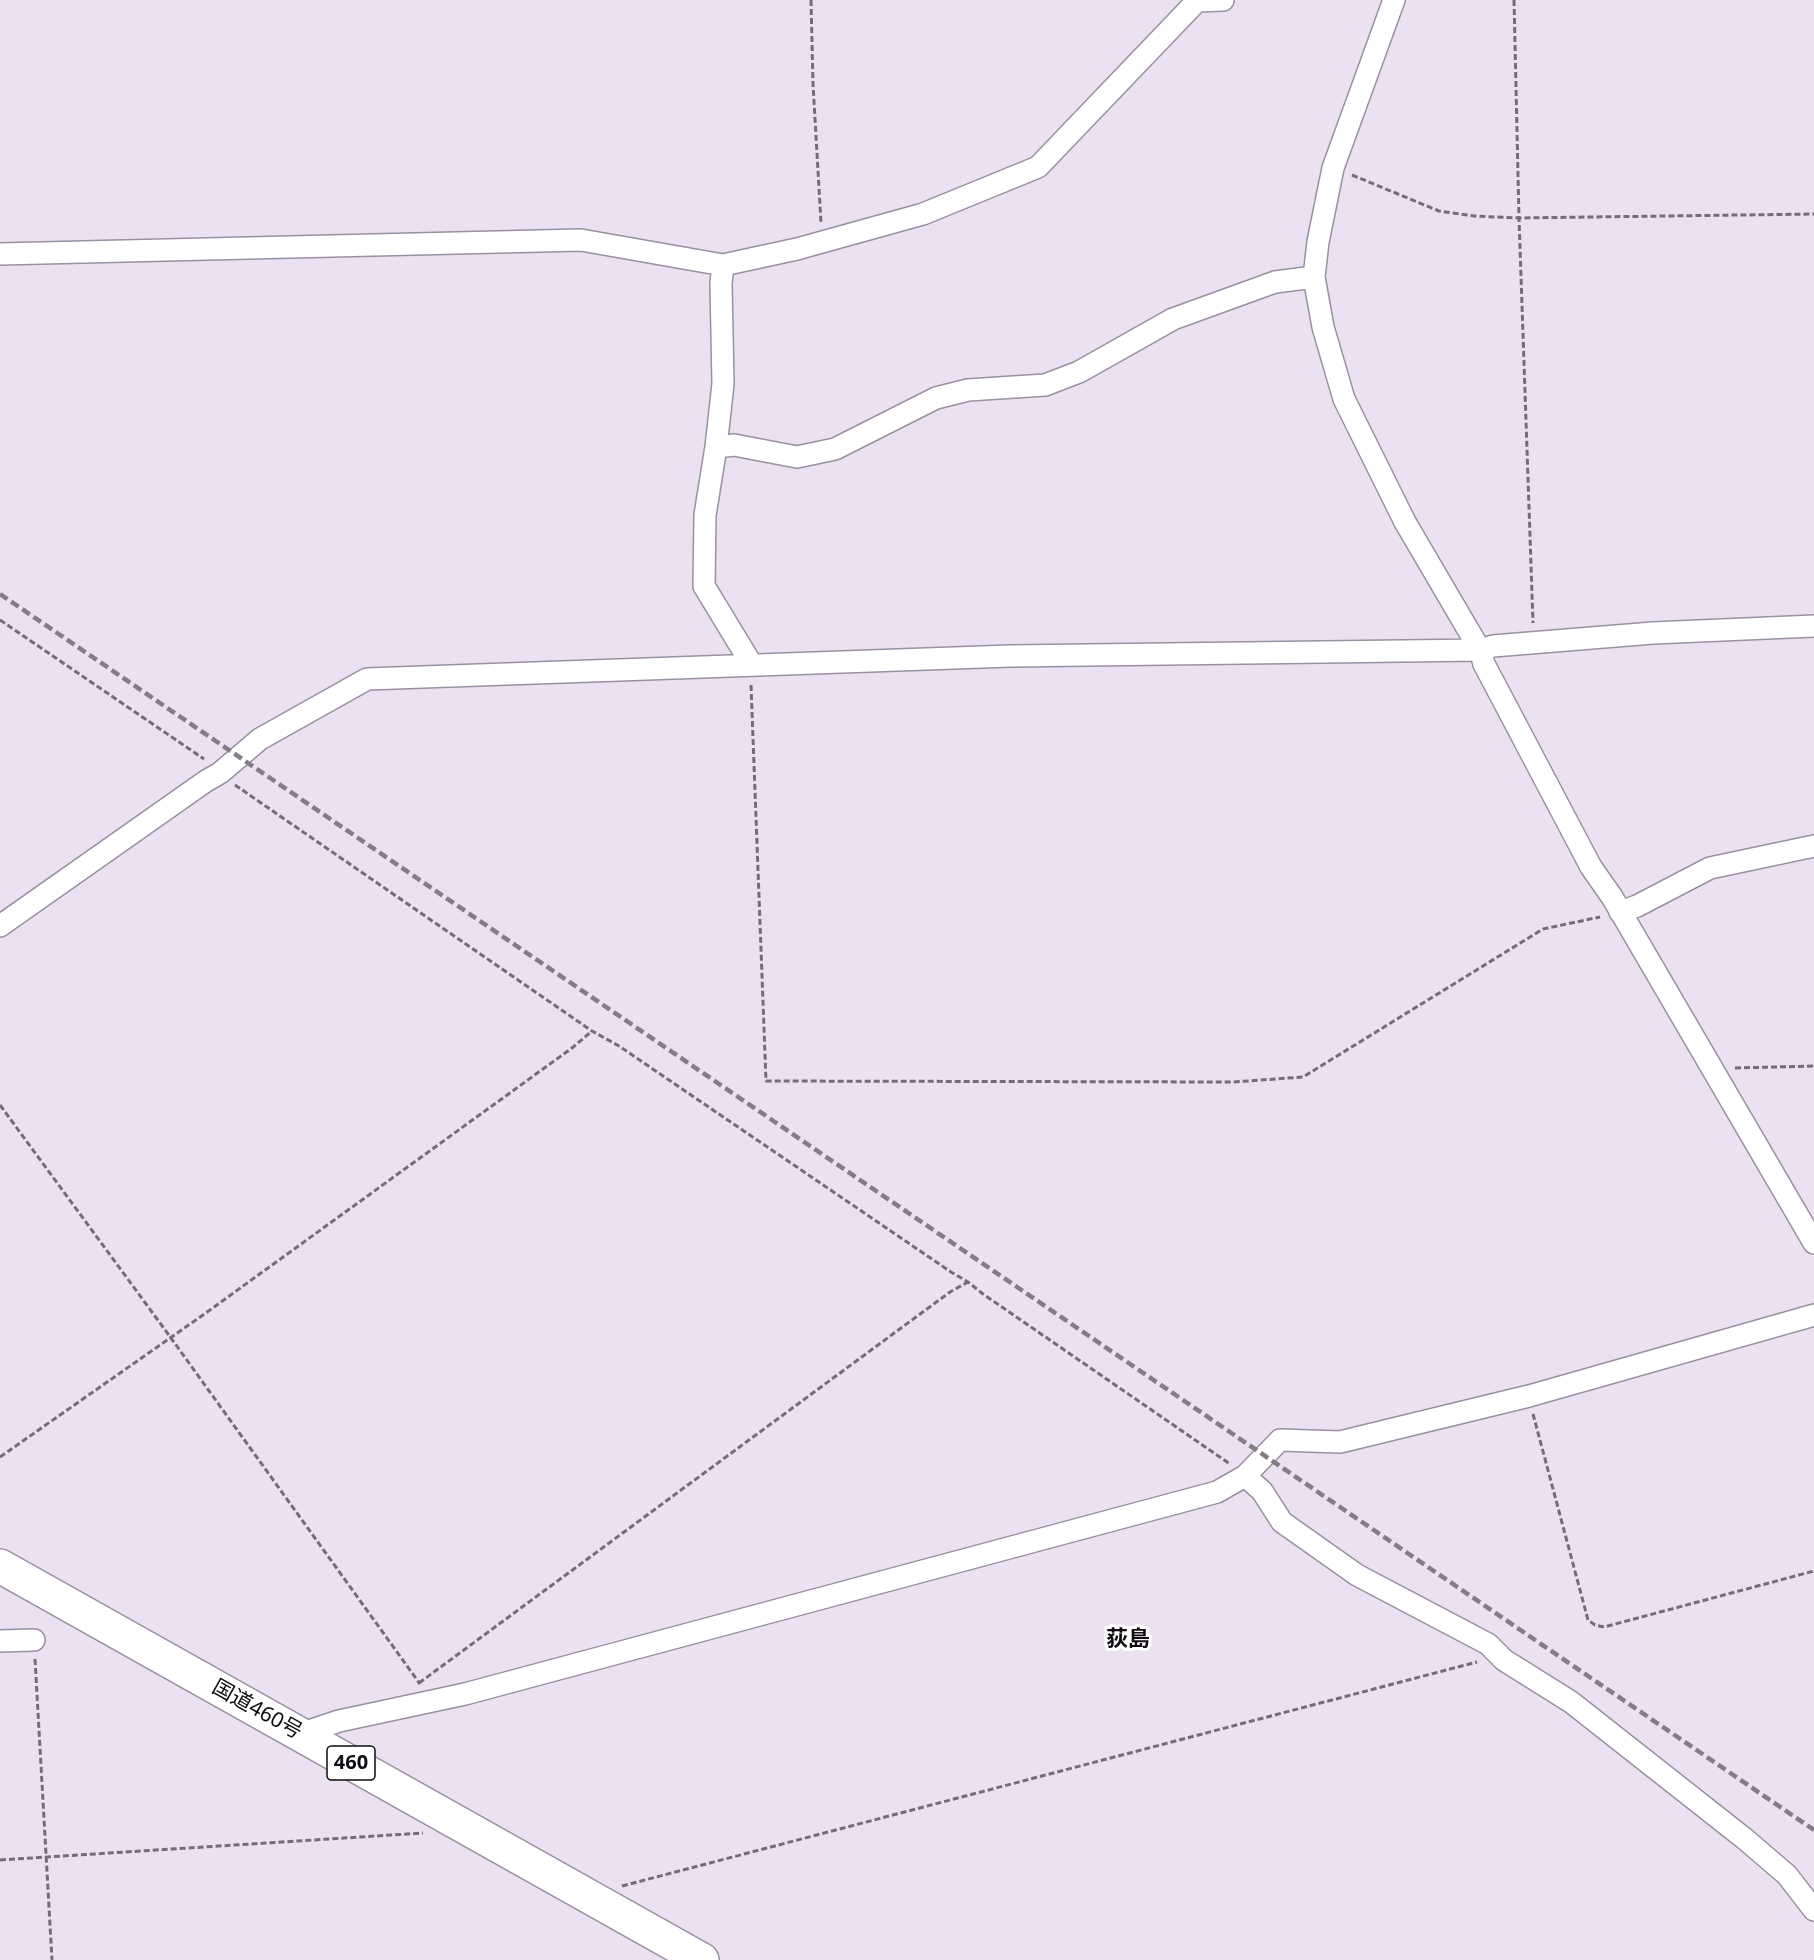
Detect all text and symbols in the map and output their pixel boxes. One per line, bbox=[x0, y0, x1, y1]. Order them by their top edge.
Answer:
district label: 荻島 bbox=[1106, 1627, 1150, 1653]
street label: 国道460号 bbox=[208, 1675, 306, 1745]
road number: 460 bbox=[327, 1746, 375, 1780]

